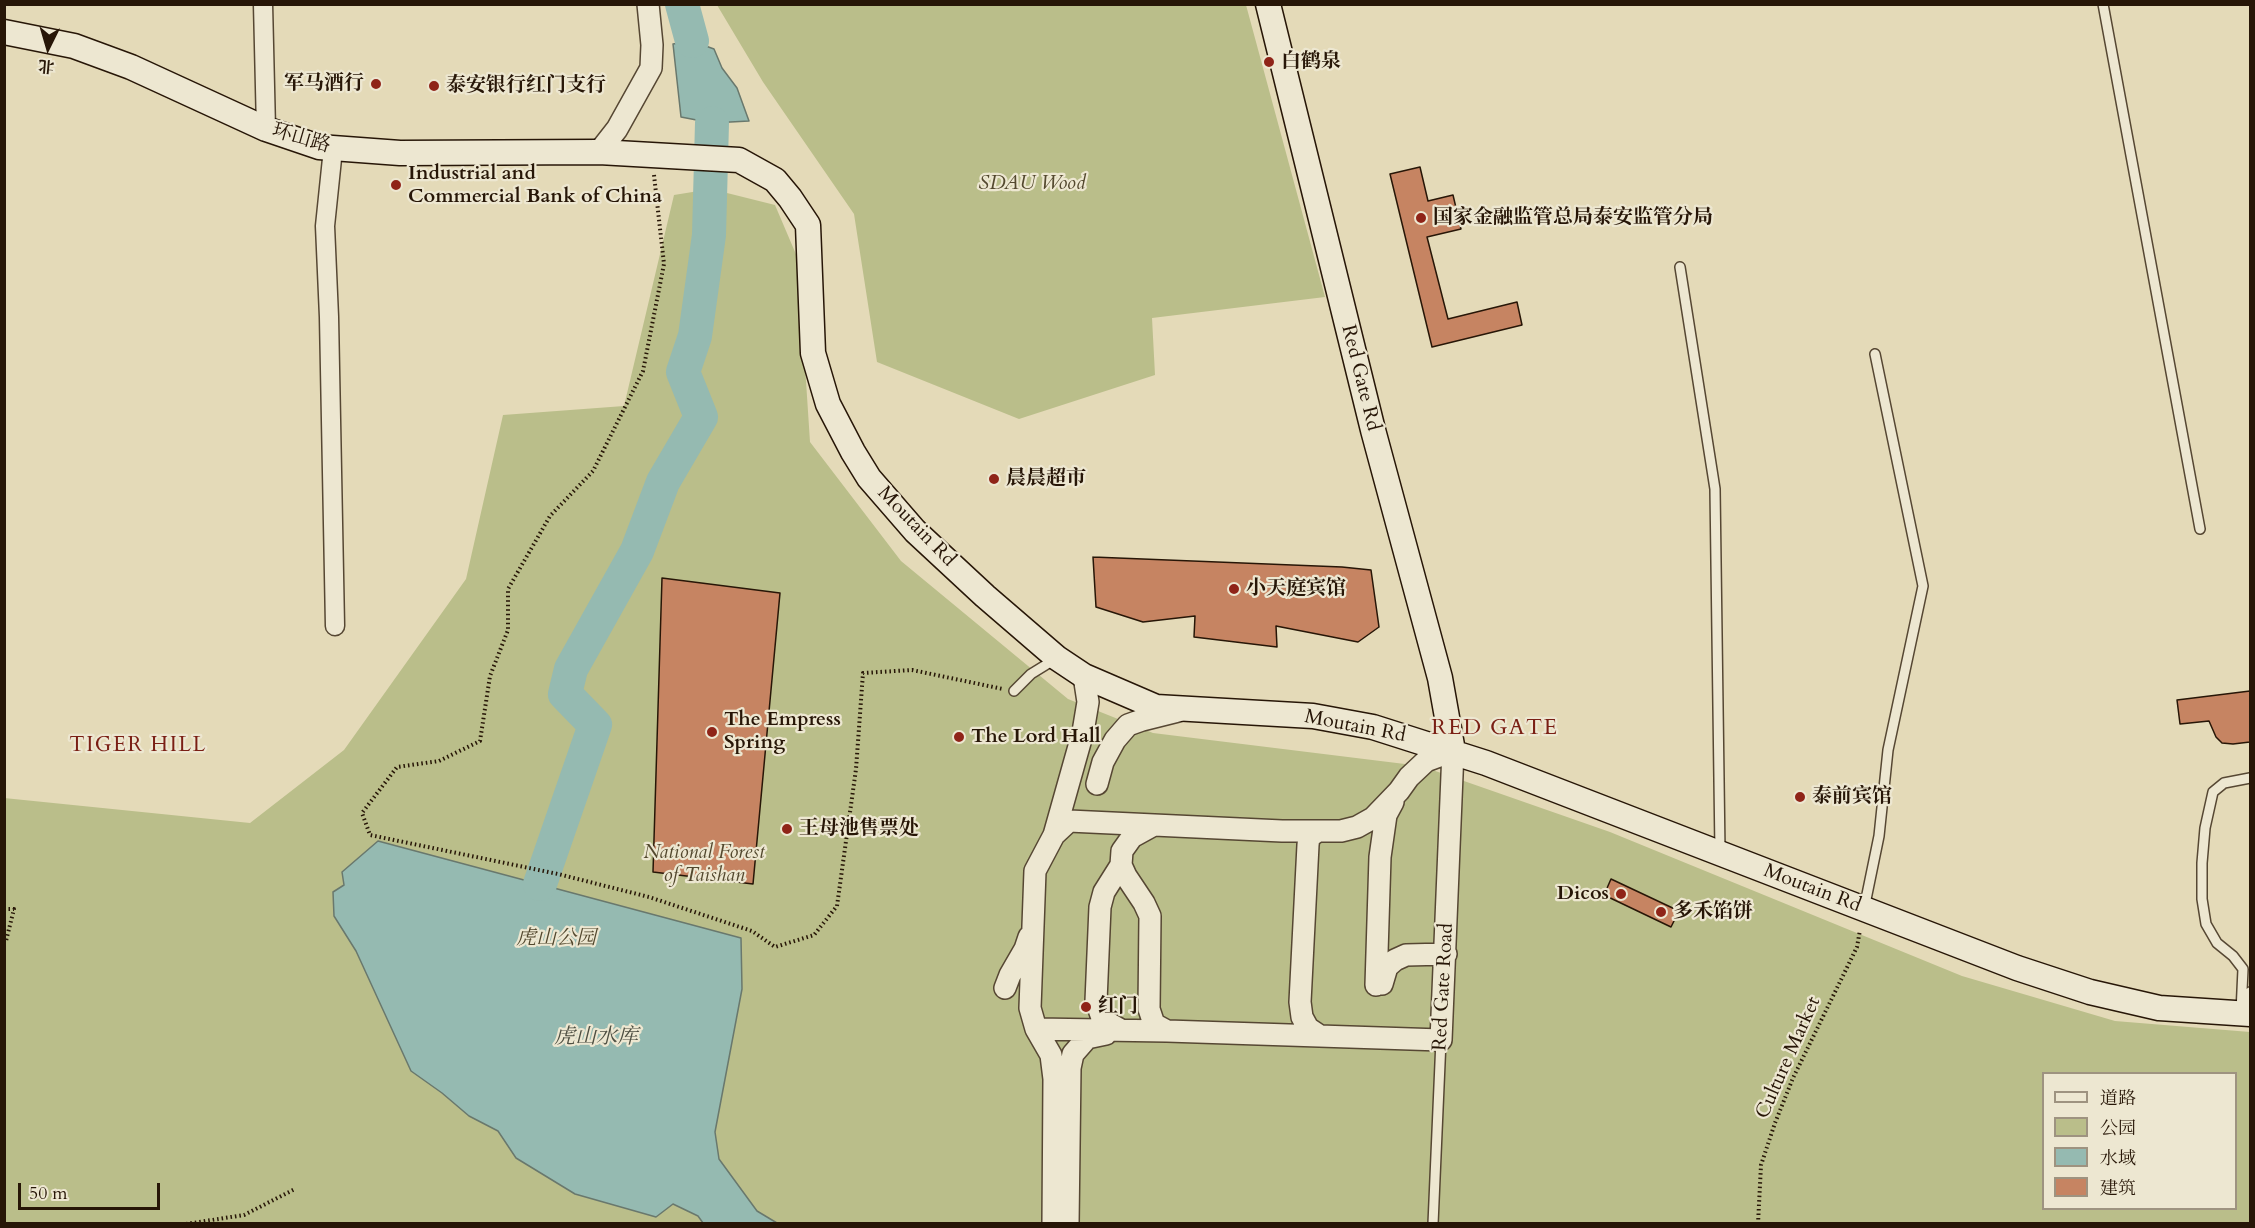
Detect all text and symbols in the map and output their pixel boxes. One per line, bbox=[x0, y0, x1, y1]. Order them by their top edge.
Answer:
north arrow bbox=[18, 18, 78, 78]
place label: 白鹤泉 bbox=[1281, 50, 1341, 74]
text: 北 bbox=[38, 54, 55, 78]
marker: 白鹤泉 bbox=[1262, 55, 1276, 69]
place label: 军马酒行 bbox=[284, 72, 364, 96]
place label: 泰安银行红门支行 bbox=[446, 74, 606, 98]
marker: 军马酒行 bbox=[369, 77, 383, 91]
marker: 泰安银行红门支行 bbox=[427, 79, 441, 93]
street label: 环山路 bbox=[269, 119, 333, 159]
place label: Industrial and Commercial Bank of China bbox=[408, 162, 662, 209]
park label: SDAU Wood bbox=[978, 172, 1086, 196]
marker: Industrial and Commercial Bank of China bbox=[389, 178, 403, 192]
place label: 国家金融监管总局泰安监管分局 bbox=[1433, 206, 1713, 230]
marker: 国家金融监管总局泰安监管分局 bbox=[1414, 211, 1428, 225]
street label: Red Gate Rd bbox=[1335, 322, 1385, 434]
place label: 晨晨超市 bbox=[1006, 467, 1086, 491]
marker: 晨晨超市 bbox=[987, 472, 1001, 486]
street label: Moutain Rd bbox=[872, 482, 960, 572]
place label: 小天庭宾馆 bbox=[1246, 577, 1346, 601]
marker: 小天庭宾馆 bbox=[1227, 582, 1241, 596]
street label: Moutain Rd bbox=[1302, 705, 1408, 749]
place label: The Empress Spring bbox=[724, 708, 841, 755]
district label: RED GATE bbox=[1431, 716, 1559, 742]
marker: The Empress Spring bbox=[705, 725, 719, 739]
place label: The Lord Hall bbox=[971, 725, 1101, 749]
marker: The Lord Hall bbox=[952, 730, 966, 744]
district label: TIGER HILL bbox=[69, 733, 207, 759]
place label: 泰前宾馆 bbox=[1812, 785, 1892, 809]
marker: 泰前宾馆 bbox=[1793, 790, 1807, 804]
place label: 王母池售票处 bbox=[799, 817, 919, 841]
marker: 王母池售票处 bbox=[780, 822, 794, 836]
park label: National Forest of Taishan bbox=[643, 841, 765, 888]
street label: Moutain Rd bbox=[1760, 859, 1864, 919]
place label: Dicos bbox=[1557, 882, 1609, 906]
marker: Dicos bbox=[1614, 887, 1628, 901]
place label: 多禾馅饼 bbox=[1673, 900, 1753, 924]
marker: 多禾馅饼 bbox=[1654, 905, 1668, 919]
street label: Red Gate Road bbox=[1429, 922, 1459, 1052]
park label: 虎山公园 bbox=[516, 927, 596, 951]
street label: Culture Market bbox=[1751, 993, 1827, 1123]
place label: 红门 bbox=[1098, 995, 1138, 1019]
marker: 红门 bbox=[1079, 1000, 1093, 1014]
water label: 虎山水库 bbox=[554, 1025, 638, 1051]
legend bbox=[2042, 1072, 2237, 1210]
text: 道路 bbox=[2100, 1086, 2136, 1111]
text: 公园 bbox=[2100, 1116, 2136, 1141]
text: 水域 bbox=[2100, 1146, 2136, 1171]
scale bar bbox=[21, 1171, 164, 1209]
text: 建筑 bbox=[2100, 1176, 2136, 1201]
text: 50 m bbox=[29, 1181, 68, 1206]

